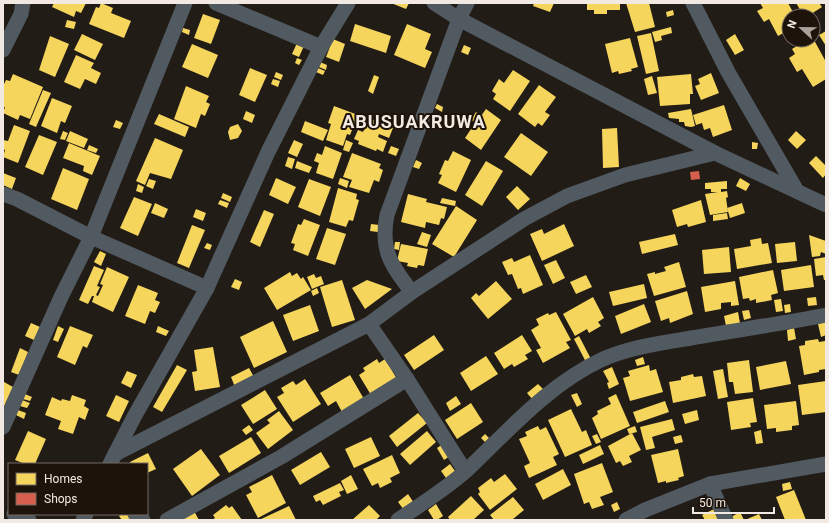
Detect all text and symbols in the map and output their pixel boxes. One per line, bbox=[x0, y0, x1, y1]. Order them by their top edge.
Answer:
north arrow bbox=[781, 8, 821, 48]
text: N bbox=[785, 18, 800, 30]
district label: ABUSUAKRUWA bbox=[342, 111, 486, 132]
legend bbox=[8, 463, 148, 515]
text: Homes bbox=[44, 472, 82, 486]
scale bar bbox=[693, 489, 774, 515]
text: Shops bbox=[44, 492, 78, 506]
text: 50 m bbox=[699, 496, 726, 510]

